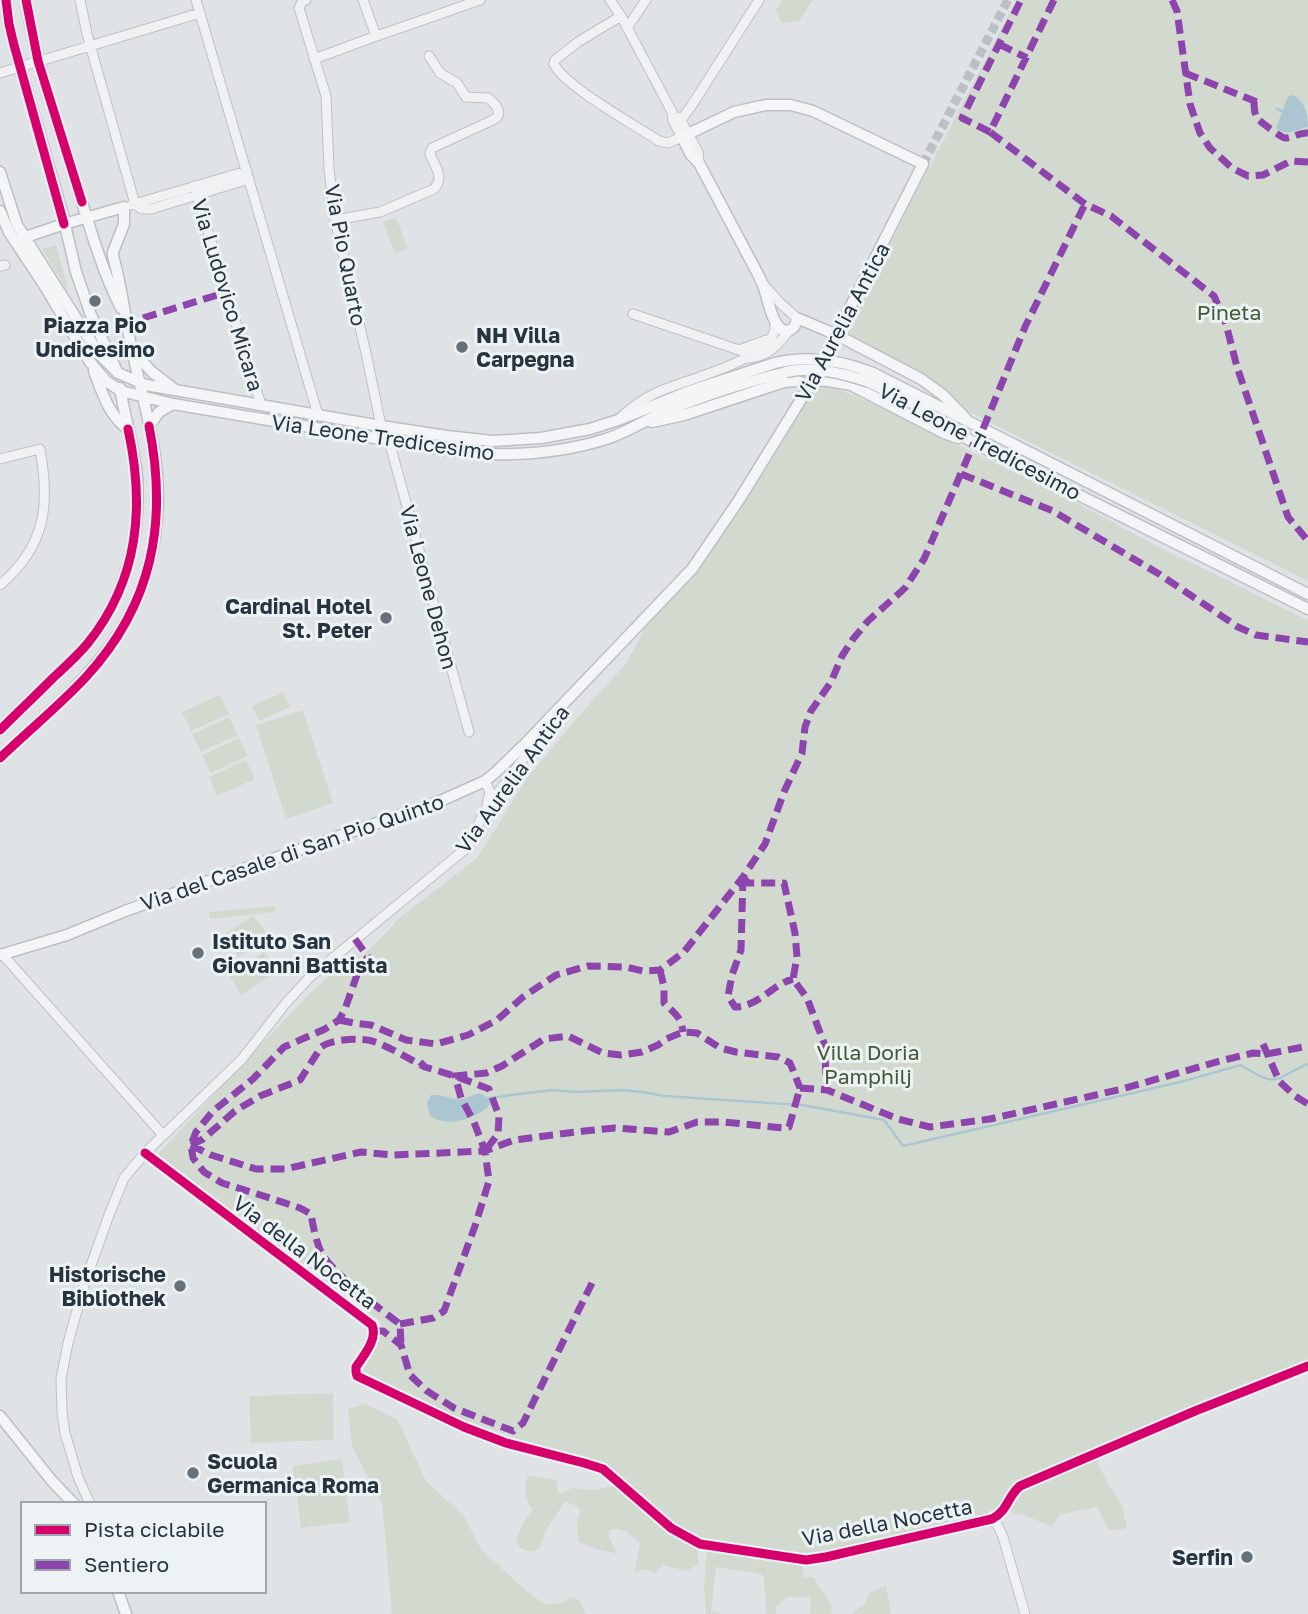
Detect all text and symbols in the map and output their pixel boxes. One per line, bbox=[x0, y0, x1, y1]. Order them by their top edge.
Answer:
street label: Via Pio Quarto bbox=[320, 182, 372, 328]
street label: Via Ludovico Micara bbox=[186, 196, 270, 394]
street label: Via Aurelia Antica bbox=[789, 238, 895, 406]
marker: Piazza Pio Undicesimo bbox=[87, 293, 103, 309]
park label: Pineta bbox=[1197, 299, 1261, 325]
place label: Piazza Pio Undicesimo bbox=[35, 312, 155, 362]
place label: NH Villa Carpegna bbox=[476, 322, 574, 372]
marker: NH Villa Carpegna bbox=[454, 339, 470, 355]
street label: Via Leone Tredicesimo bbox=[875, 377, 1085, 505]
street label: Via Leone Tredicesimo bbox=[270, 408, 496, 466]
street label: Via Leone Dehon bbox=[395, 502, 463, 672]
place label: Cardinal Hotel St. Peter bbox=[225, 593, 372, 643]
marker: Cardinal Hotel St. Peter bbox=[378, 610, 394, 626]
street label: Via Aurelia Antica bbox=[449, 700, 575, 858]
street label: Via del Casale di San Pio Quinto bbox=[137, 788, 447, 916]
place label: Istituto San Giovanni Battista bbox=[212, 928, 387, 978]
marker: Istituto San Giovanni Battista bbox=[190, 945, 206, 961]
park label: Villa Doria Pamphilj bbox=[816, 1039, 920, 1089]
street label: Via della Nocetta bbox=[228, 1190, 382, 1314]
place label: Historische Bibliothek bbox=[49, 1261, 166, 1311]
marker: Historische Bibliothek bbox=[172, 1278, 188, 1294]
place label: Scuola Germanica Roma bbox=[207, 1448, 379, 1498]
marker: Scuola Germanica Roma bbox=[185, 1465, 201, 1481]
street label: Via della Nocetta bbox=[800, 1493, 974, 1551]
legend bbox=[21, 1502, 266, 1593]
text: Pista ciclabile bbox=[84, 1516, 224, 1542]
place label: Serfin bbox=[1172, 1544, 1233, 1570]
marker: Serfin bbox=[1239, 1549, 1255, 1565]
text: Sentiero bbox=[84, 1551, 169, 1577]

